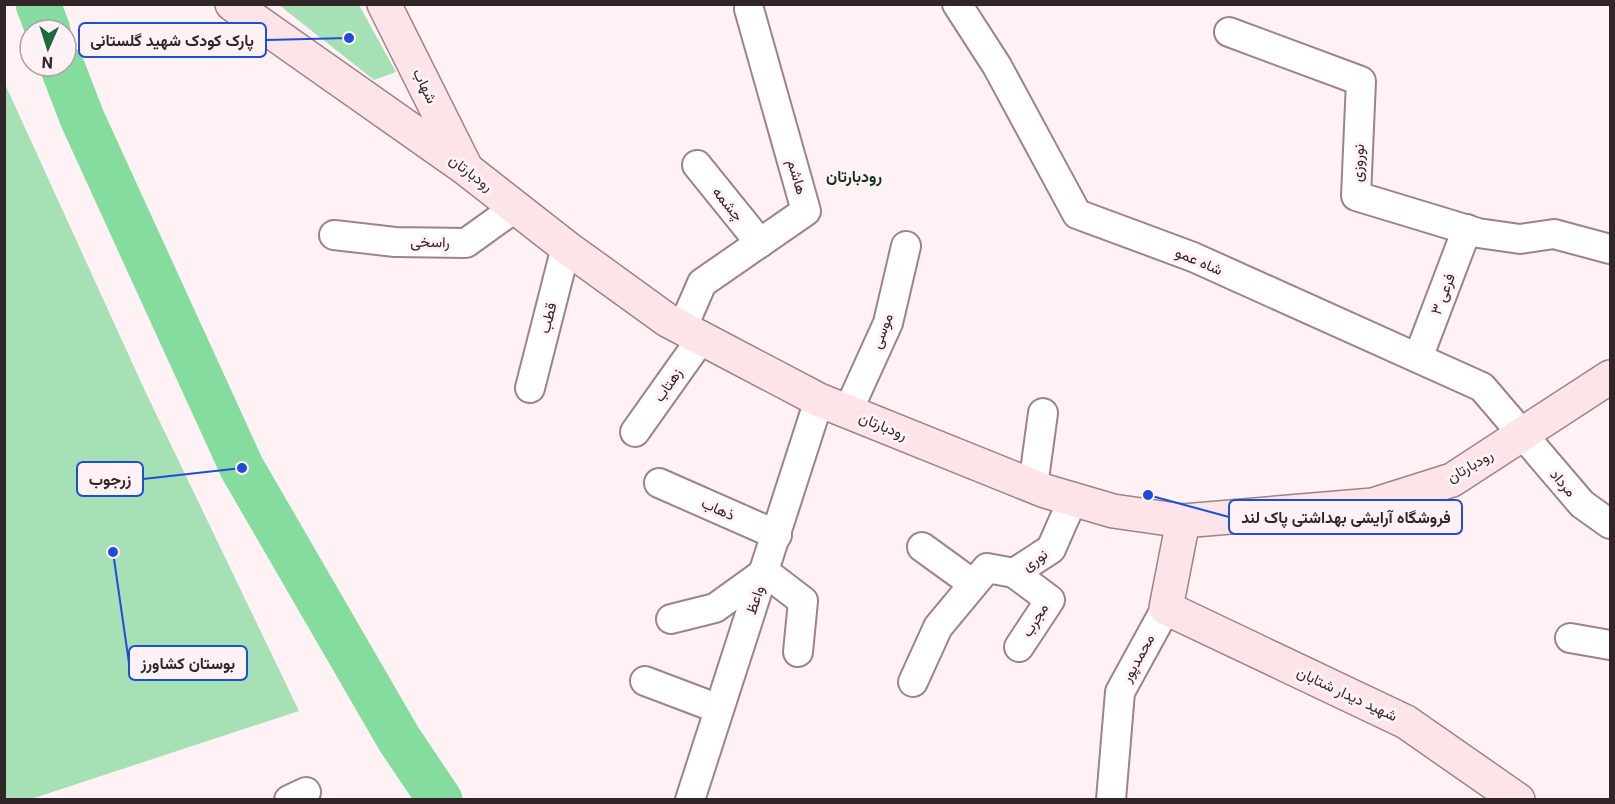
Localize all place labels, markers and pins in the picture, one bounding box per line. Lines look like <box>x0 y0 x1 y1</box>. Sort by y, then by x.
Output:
callout: پارک کودک شهید گلستانی <box>79 23 266 57</box>
callout: زرجوب <box>77 462 143 496</box>
callout: فروشگاه آرایشی بهداشتی پاک لند <box>1229 500 1462 534</box>
callout: بوستان کشاورز <box>129 646 247 680</box>

